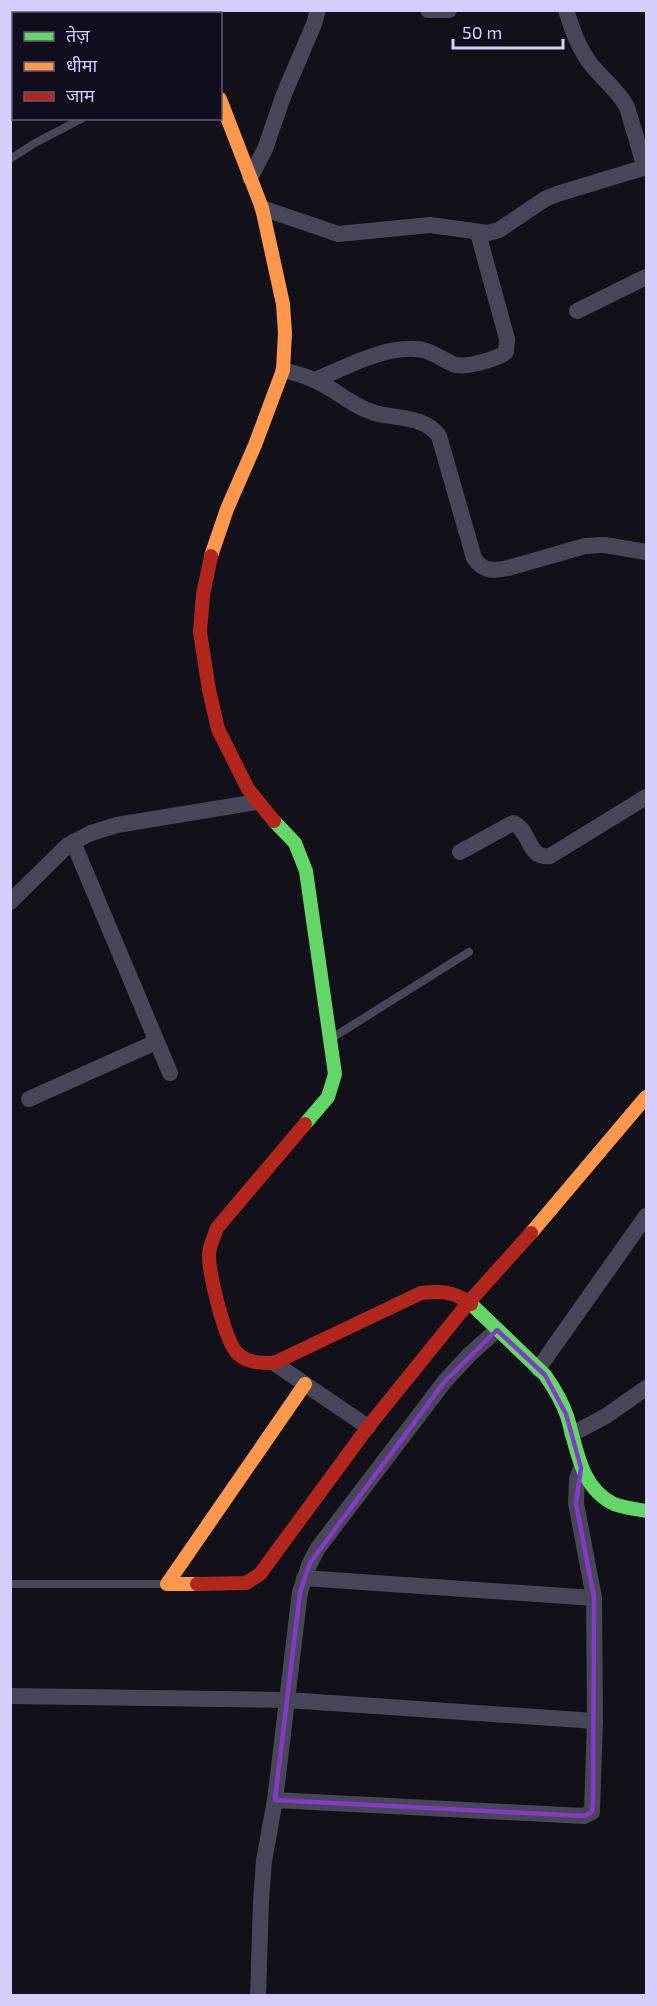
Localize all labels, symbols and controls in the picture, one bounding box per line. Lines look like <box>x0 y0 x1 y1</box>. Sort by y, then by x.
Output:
legend <box>12 12 222 120</box>
scale bar <box>453 12 562 50</box>
text: 50 m <box>462 21 502 43</box>
text: तेज़ <box>66 24 90 46</box>
text: धीमा <box>66 54 97 76</box>
text: जाम <box>66 84 96 106</box>

